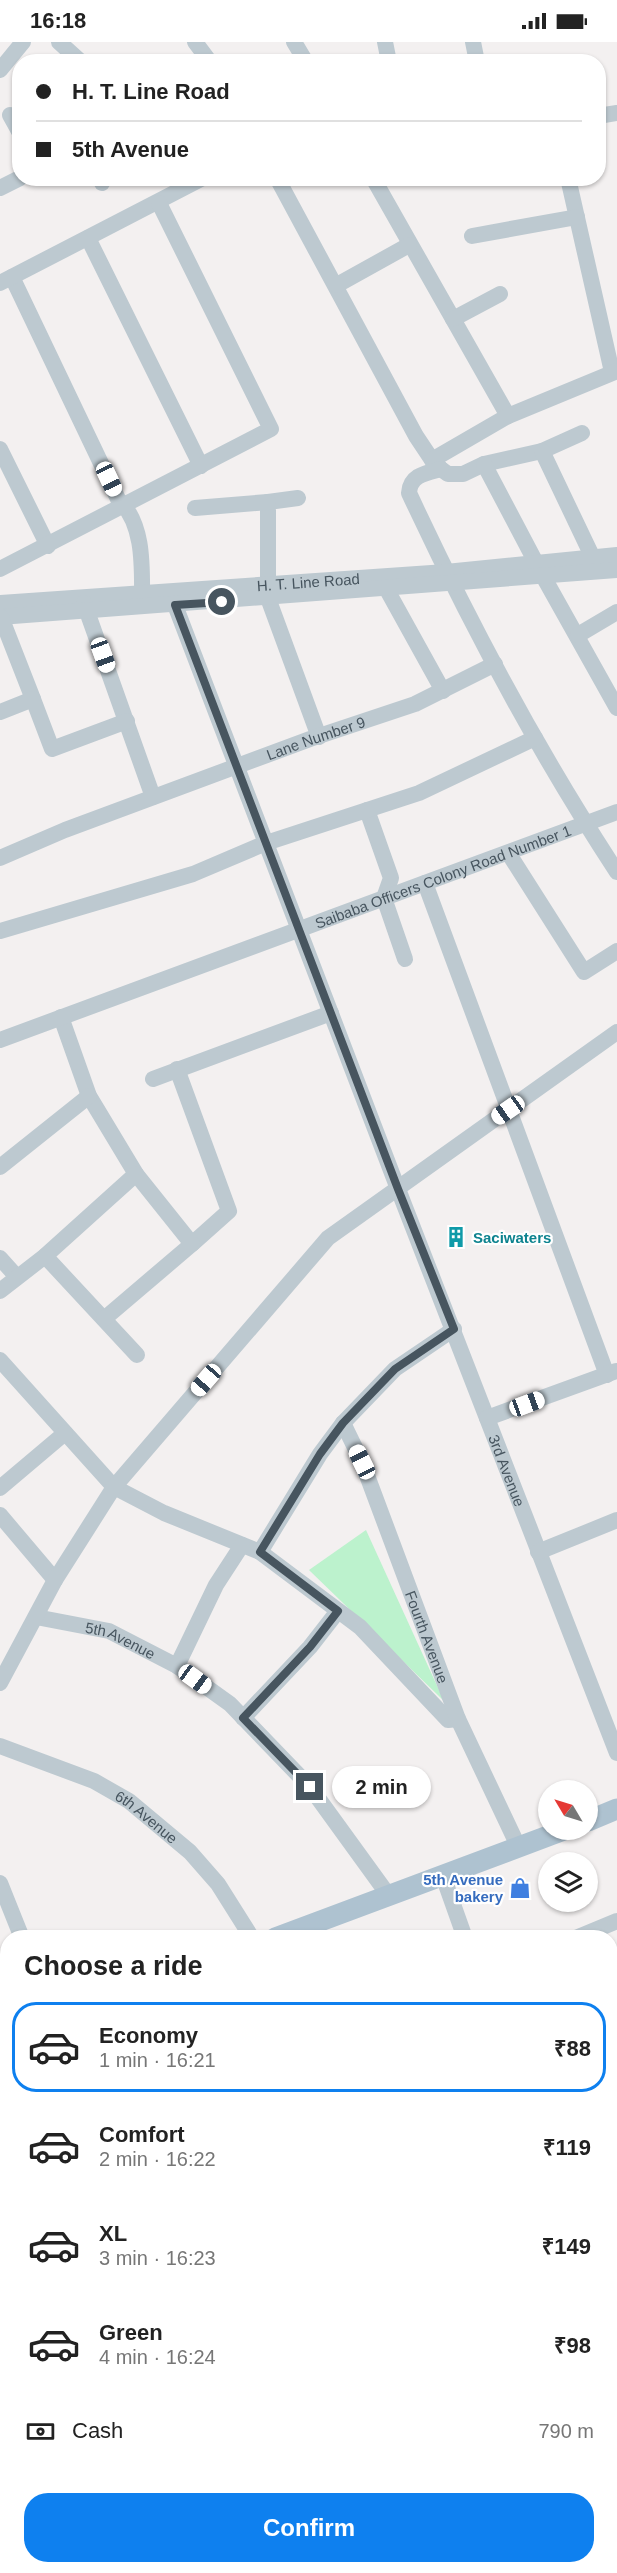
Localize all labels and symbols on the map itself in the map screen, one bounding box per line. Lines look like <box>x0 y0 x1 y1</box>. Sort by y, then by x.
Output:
car <box>93 459 125 499</box>
street label: H. T. Line Road <box>256 570 360 594</box>
route start <box>208 588 235 615</box>
car <box>88 635 118 675</box>
street label: Lane Number 9 <box>264 713 367 763</box>
street label: Saibaba Officers Colony Road Number 1 <box>312 821 573 931</box>
car <box>488 1092 528 1128</box>
building icon: Saciwaters <box>444 1225 468 1249</box>
place label: Saciwaters <box>473 1229 551 1246</box>
car <box>187 1361 225 1399</box>
car <box>507 1389 547 1419</box>
street label: 3rd Avenue <box>486 1432 529 1509</box>
car <box>346 1442 378 1482</box>
street label: Fourth Avenue <box>402 1588 452 1685</box>
street label: 5th Avenue <box>84 1618 158 1662</box>
car <box>175 1661 215 1697</box>
callout: 2 min <box>331 1766 430 1808</box>
route end <box>296 1773 323 1800</box>
north arrow <box>538 1780 598 1840</box>
street label: 6th Avenue <box>113 1787 181 1847</box>
place label: 5th Avenue bakery <box>423 1871 504 1905</box>
shop icon: 5th Avenue bakery <box>508 1876 532 1900</box>

